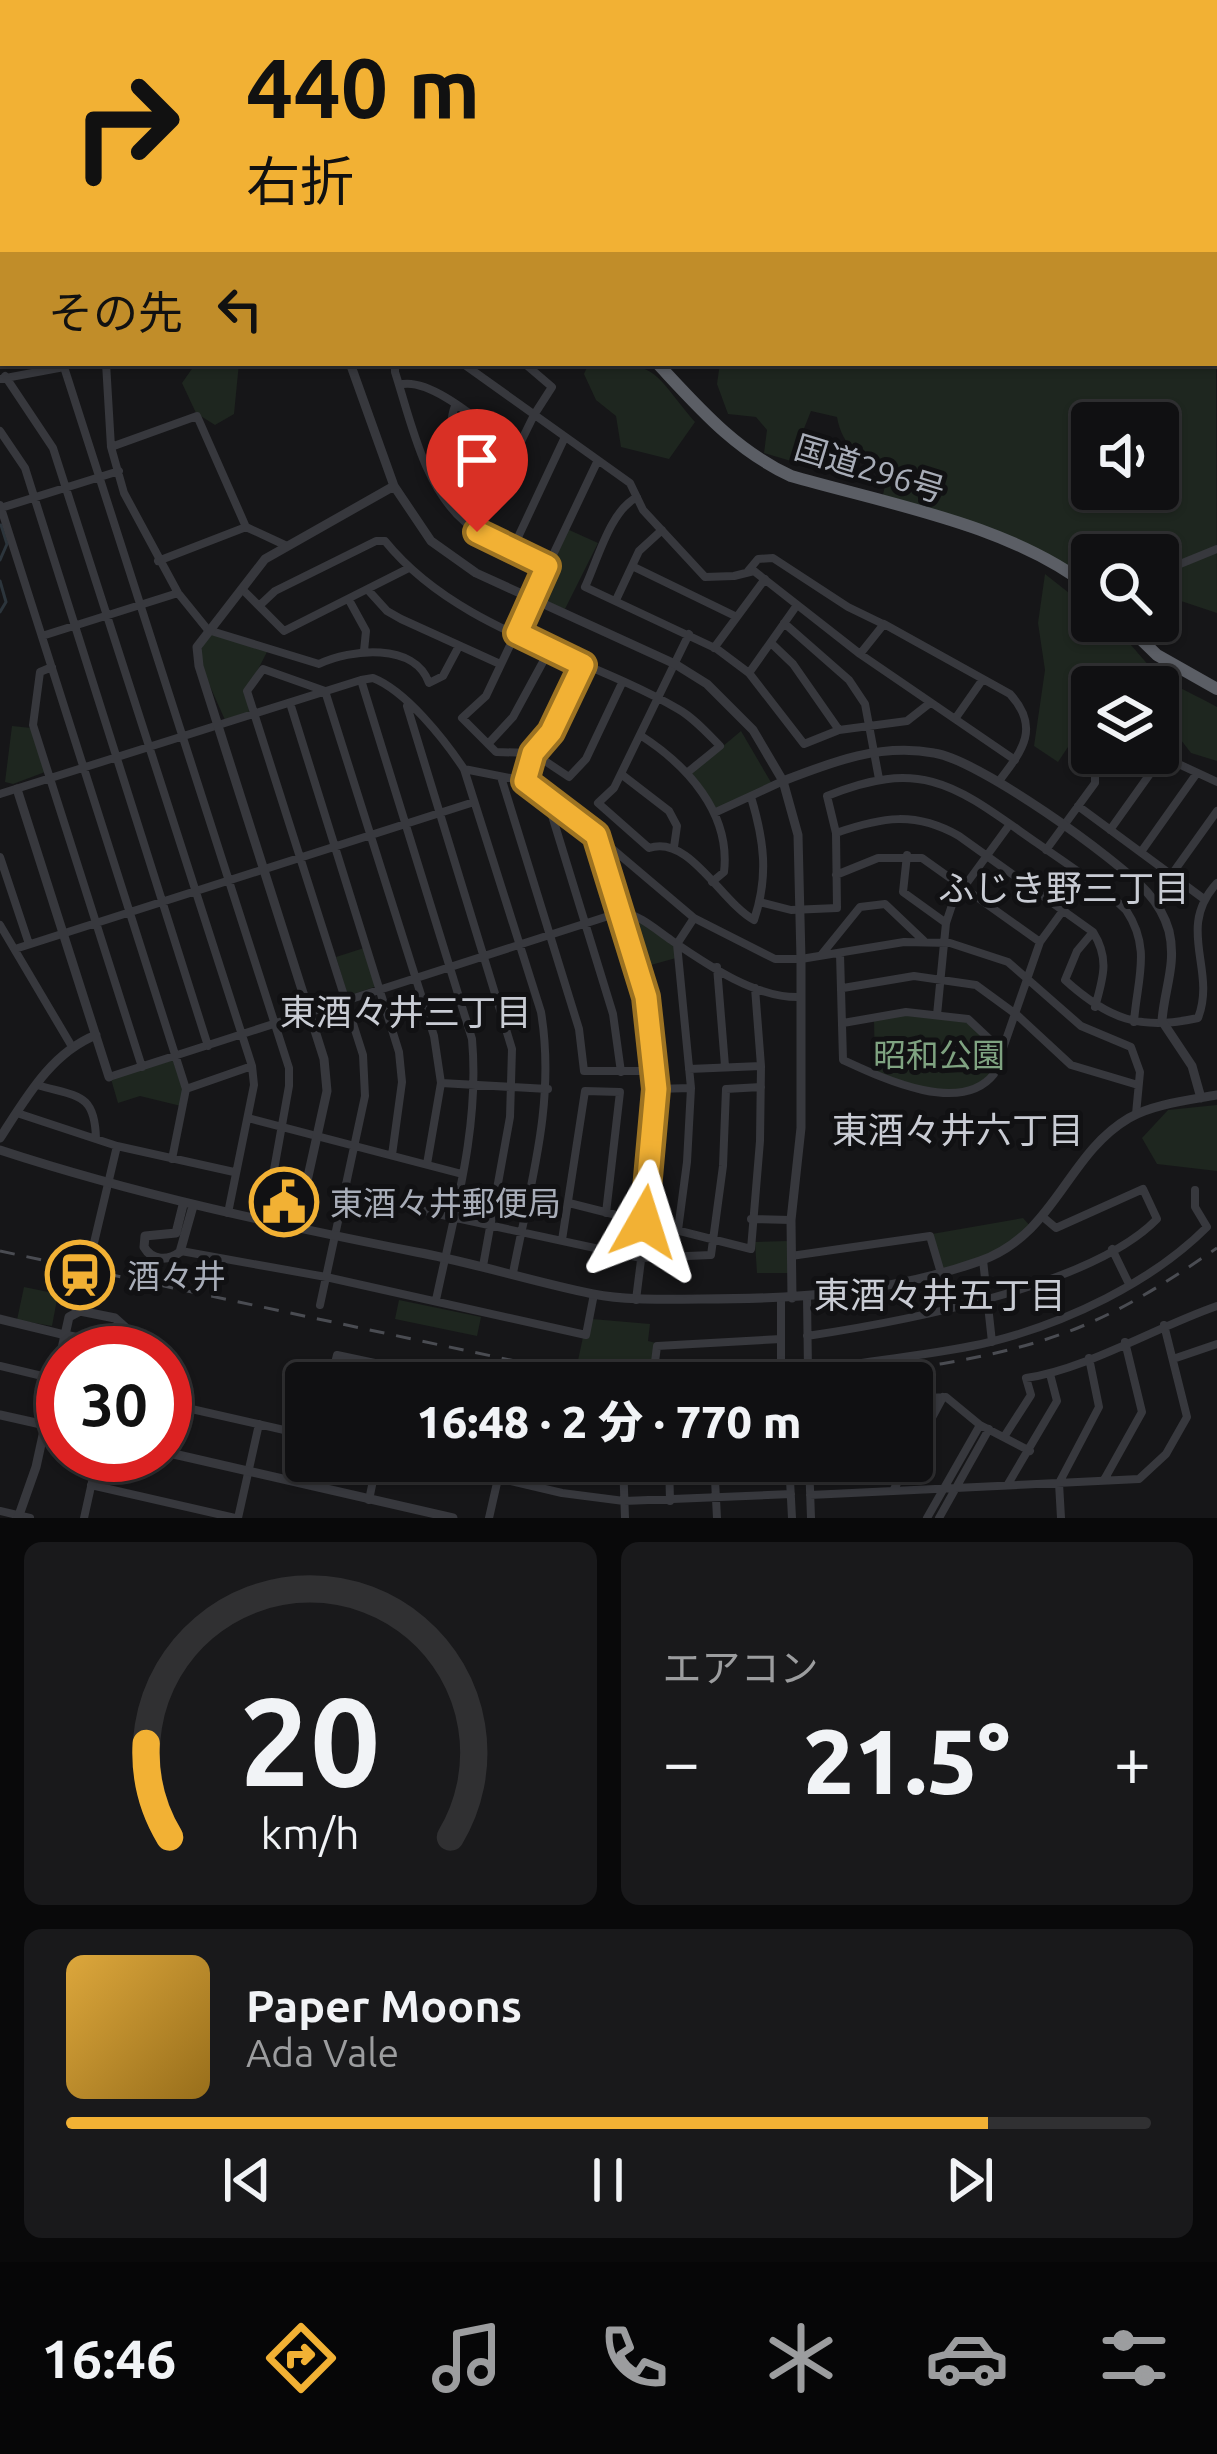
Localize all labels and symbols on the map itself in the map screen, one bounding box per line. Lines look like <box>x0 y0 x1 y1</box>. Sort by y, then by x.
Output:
pin <box>426 409 528 532</box>
street label: 国道296号 <box>791 428 949 508</box>
district label: ふじき野三丁目 <box>938 867 1190 908</box>
district label: 東酒々井三丁目 <box>280 991 532 1032</box>
park label: 昭和公園 <box>873 1036 1005 1073</box>
district label: 東酒々井六丁目 <box>832 1109 1084 1150</box>
position arrow <box>581 1159 707 1285</box>
public building icon: 東酒々井郵便局 <box>249 1167 319 1237</box>
place label: 東酒々井郵便局 <box>330 1184 561 1221</box>
station icon: 酒々井 <box>45 1240 115 1310</box>
place label: 酒々井 <box>127 1257 226 1294</box>
district label: 東酒々井五丁目 <box>814 1274 1066 1315</box>
speed limit sign: 30 <box>36 1326 192 1482</box>

